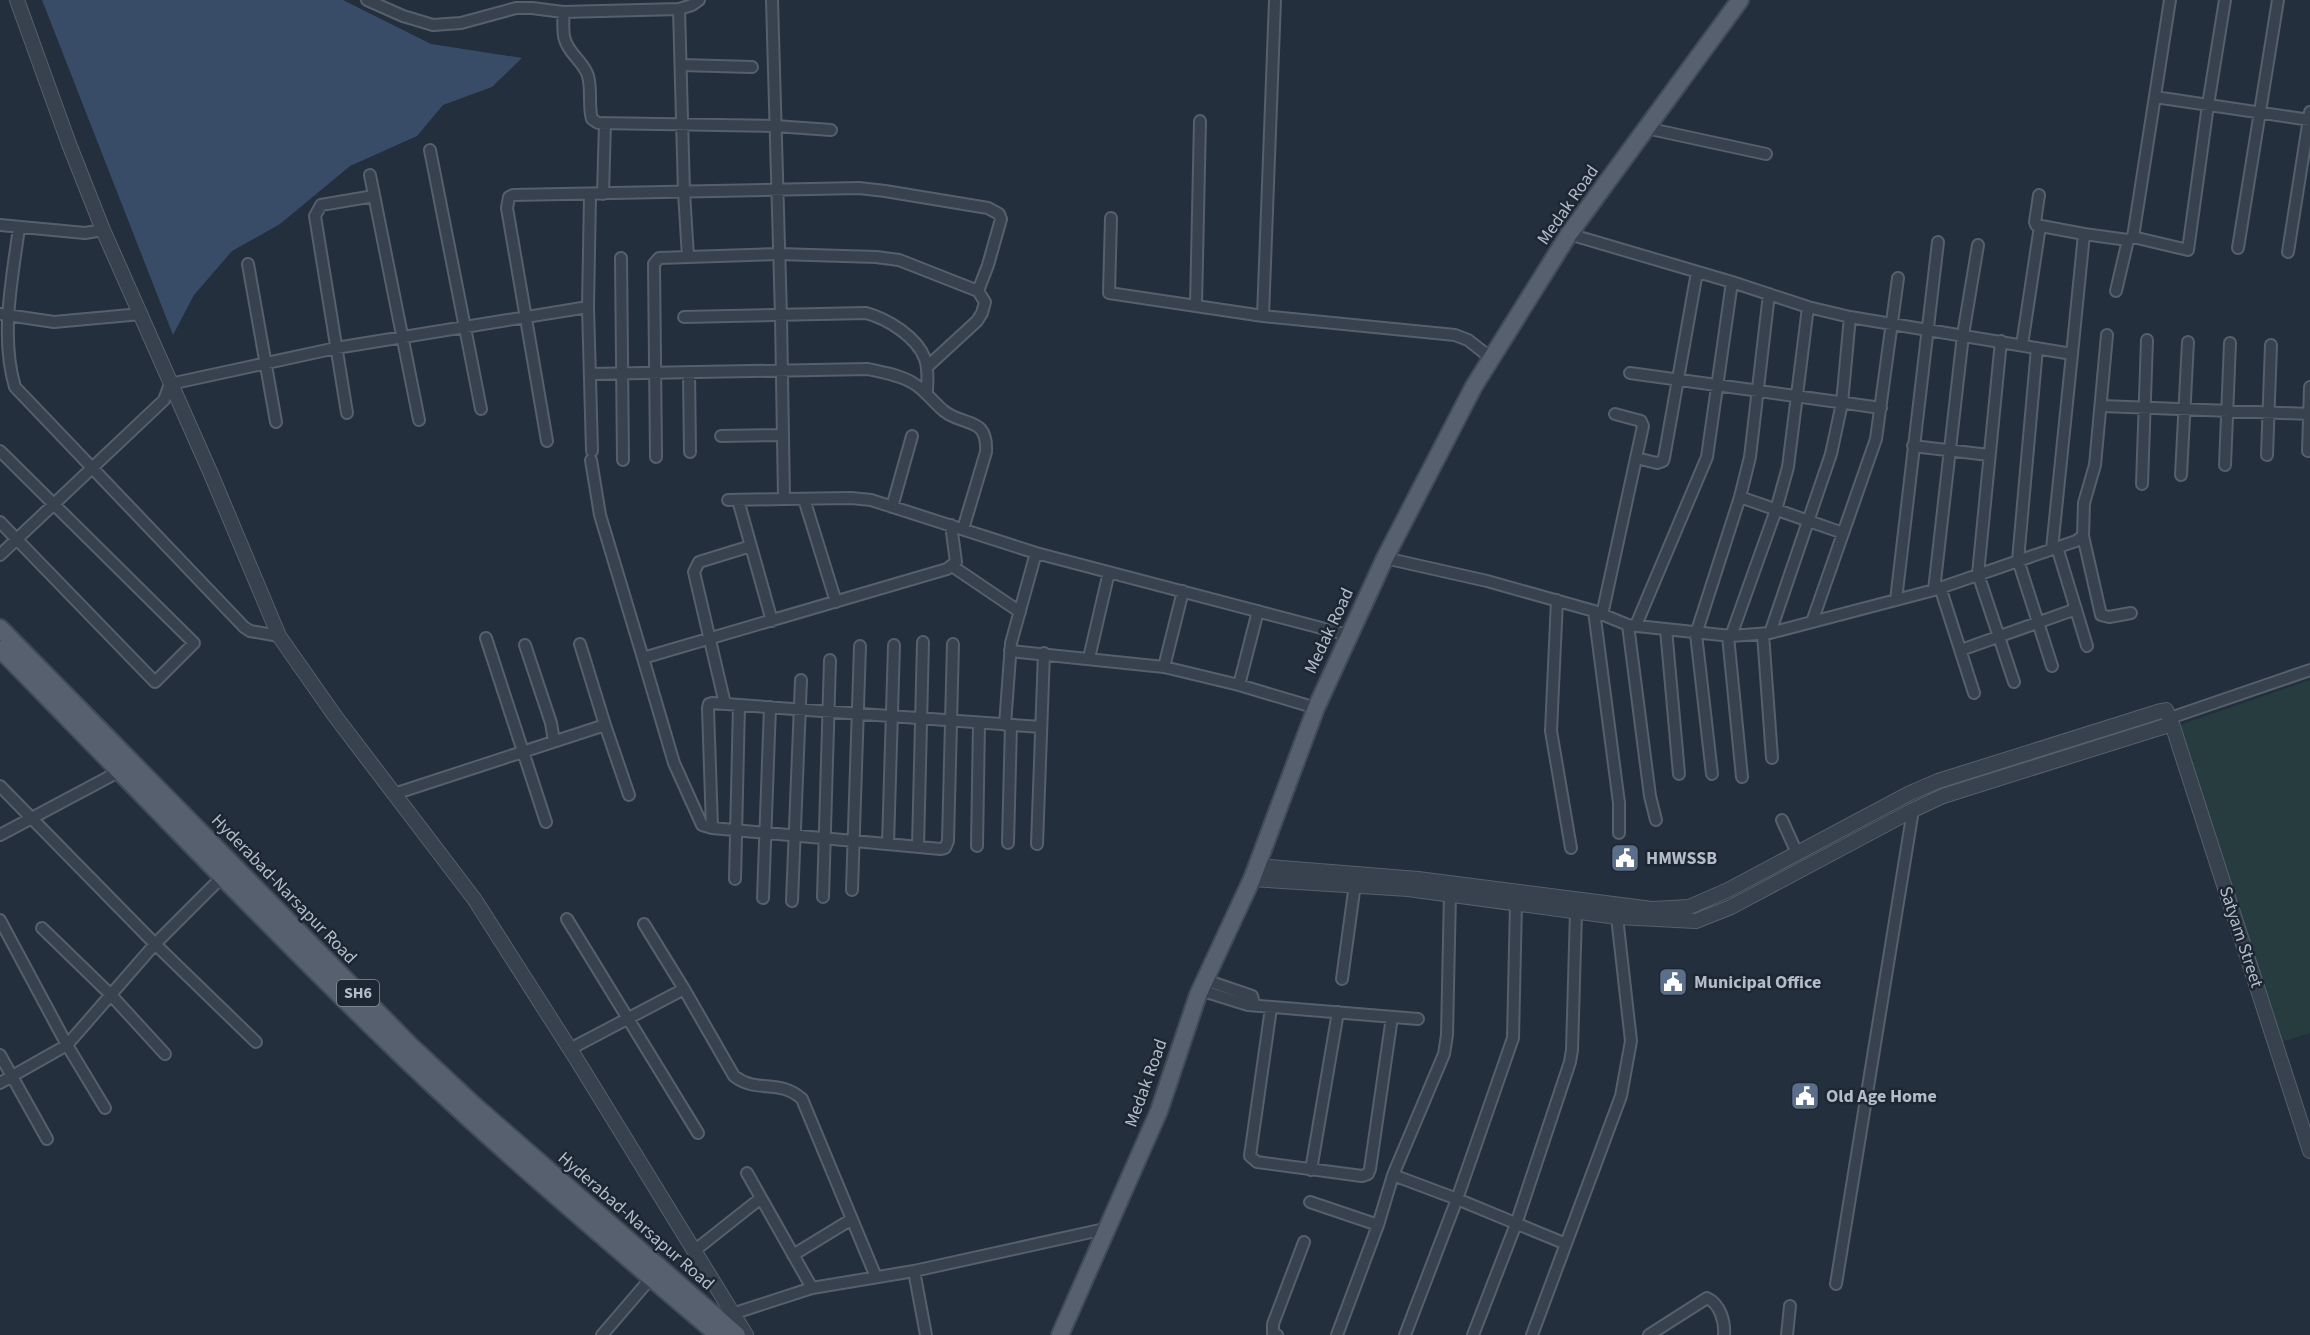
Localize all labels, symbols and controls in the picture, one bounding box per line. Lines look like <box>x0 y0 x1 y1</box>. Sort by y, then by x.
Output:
street label: Medak Road <box>1531 160 1605 250</box>
street label: Medak Road <box>1298 584 1360 678</box>
street label: Hyderabad-Narsapur Road <box>206 808 362 970</box>
public building icon: HMWSSB <box>1609 842 1641 874</box>
place label: HMWSSB <box>1646 846 1717 871</box>
street label: Satyam Street <box>2213 883 2269 991</box>
public building icon: Municipal Office <box>1657 966 1689 998</box>
place label: Municipal Office <box>1694 970 1821 995</box>
road number: SH6 <box>337 980 379 1006</box>
street label: Medak Road <box>1118 1035 1174 1131</box>
public building icon: Old Age Home <box>1789 1080 1821 1112</box>
place label: Old Age Home <box>1826 1084 1937 1109</box>
street label: Hyderabad-Narsapur Road <box>552 1146 720 1296</box>

